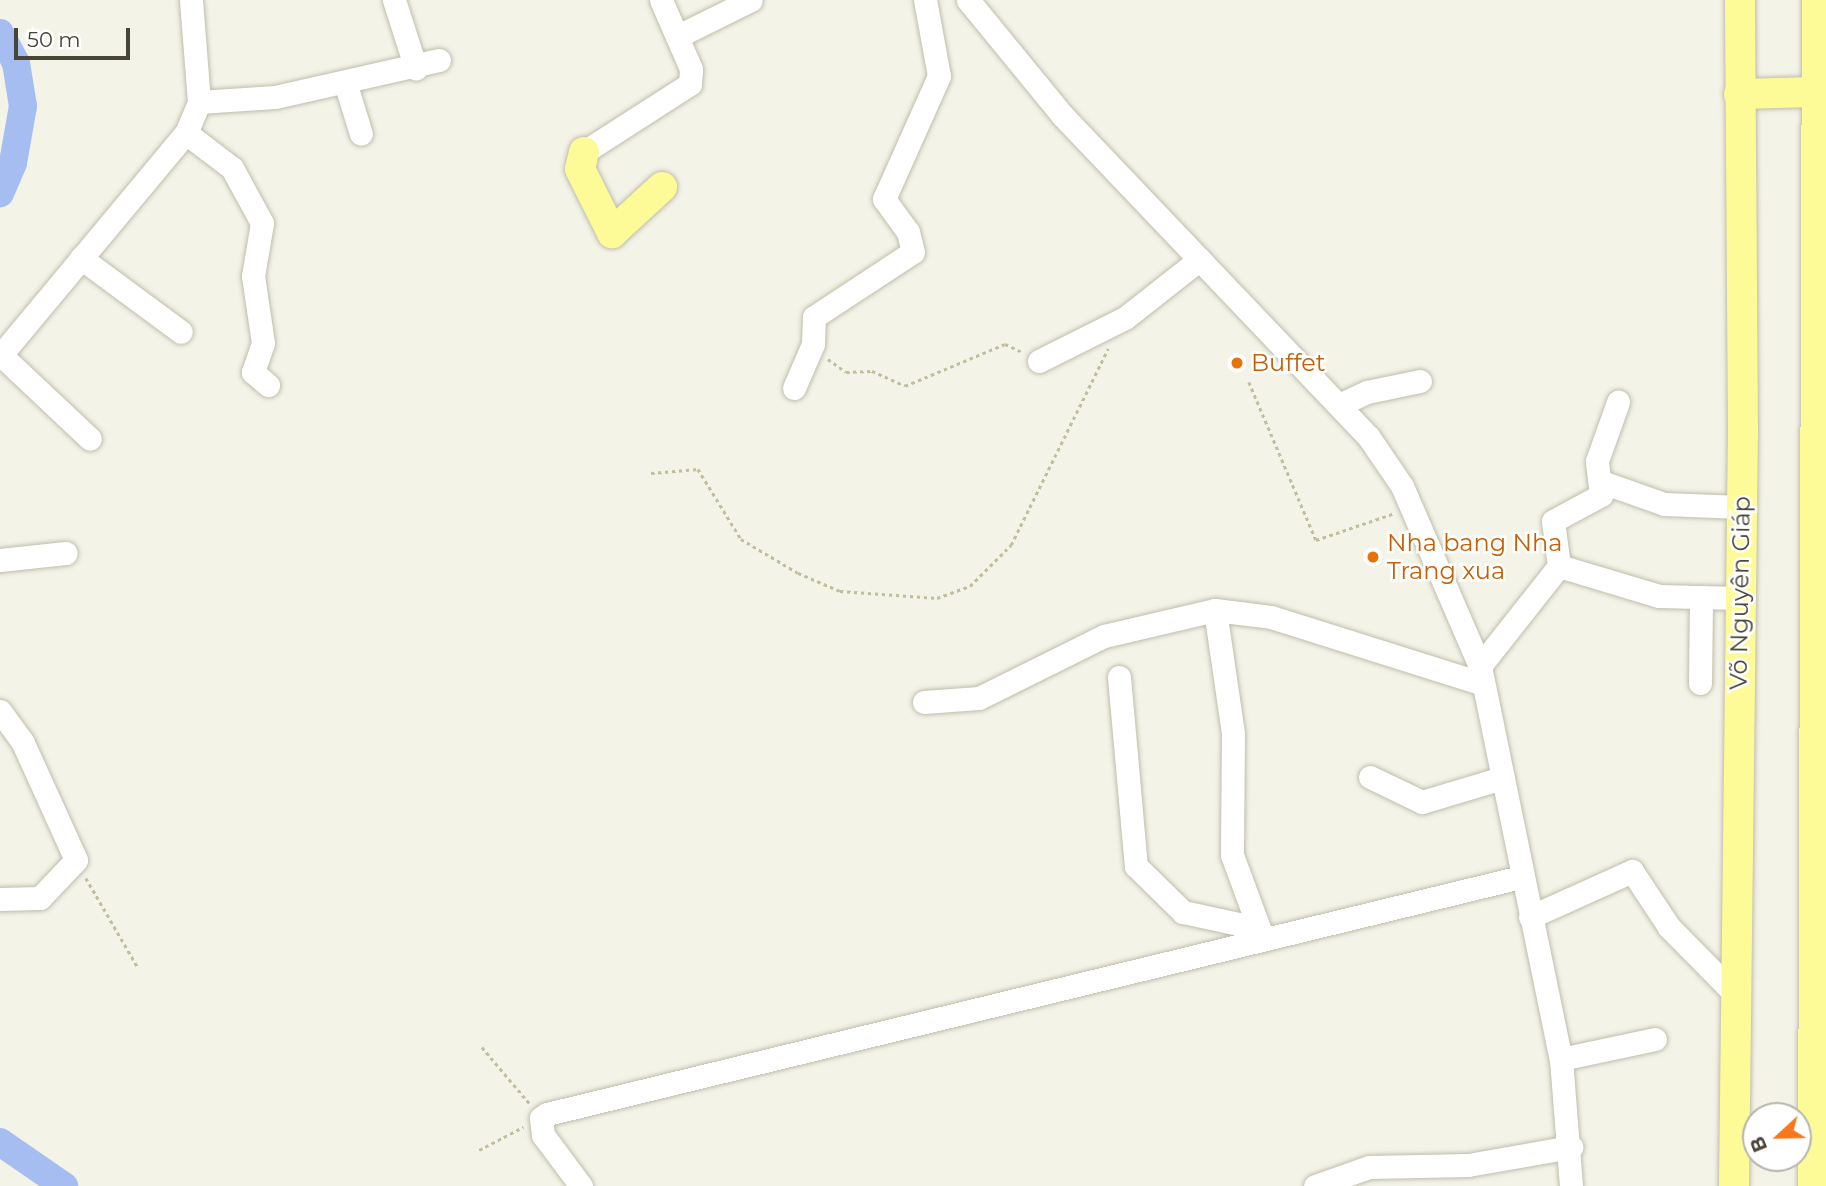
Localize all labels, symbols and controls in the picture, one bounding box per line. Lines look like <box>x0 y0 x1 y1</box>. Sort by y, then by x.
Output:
scale bar <box>18 14 133 58</box>
text: 50 m <box>27 27 81 52</box>
place label: Buffet <box>1251 349 1326 377</box>
marker: Buffet <box>1229 355 1245 371</box>
street label: Võ Nguyên Giáp <box>1724 496 1756 690</box>
place label: Nha bang Nha Trang xua <box>1387 529 1562 585</box>
marker: Nha bang Nha Trang xua <box>1365 549 1381 565</box>
north arrow <box>1742 1102 1812 1172</box>
text: B <box>1746 1133 1772 1155</box>

